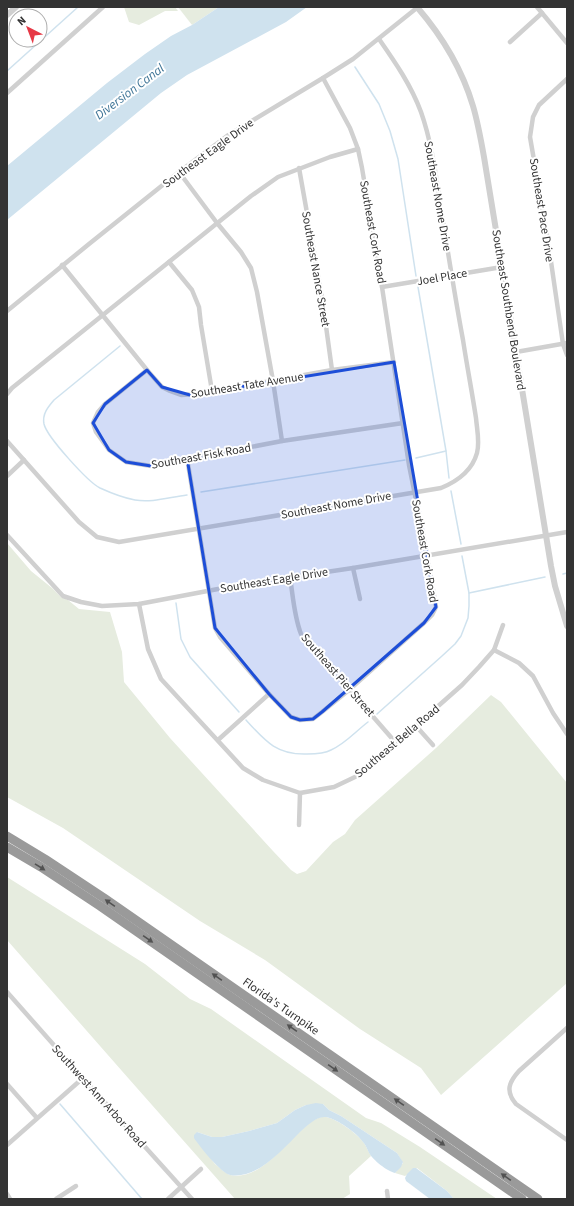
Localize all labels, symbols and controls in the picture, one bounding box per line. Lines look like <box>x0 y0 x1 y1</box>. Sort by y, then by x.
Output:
north arrow <box>8 8 48 48</box>
text: N <box>14 13 29 29</box>
water label: Diversion Canal <box>91 59 169 124</box>
street label: Southeast Eagle Drive <box>159 114 257 192</box>
street label: Southeast Nome Drive <box>419 140 456 253</box>
street label: Southeast Pace Drive <box>525 157 558 263</box>
street label: Southeast Cork Road <box>355 179 390 285</box>
street label: Southeast Nance Street <box>297 210 334 328</box>
street label: Southeast Southbend Boulevard <box>487 228 530 392</box>
street label: Joel Place <box>416 265 469 290</box>
street label: Southeast Tate Avenue <box>190 368 305 403</box>
street label: Southeast Fisk Road <box>150 439 252 474</box>
street label: Southeast Nome Drive <box>280 487 393 524</box>
street label: Southeast Cork Road <box>407 498 442 604</box>
street label: Southeast Eagle Drive <box>219 564 329 597</box>
street label: Southeast Pier Street <box>297 630 379 721</box>
street label: Southeast Bella Road <box>351 701 444 782</box>
one-way arrow <box>34 863 46 870</box>
one-way arrow <box>105 899 116 907</box>
one-way arrow <box>143 935 153 943</box>
one-way arrow <box>212 973 223 981</box>
street label: Florida's Turnpike <box>239 974 322 1039</box>
one-way arrow <box>287 1024 298 1032</box>
street label: Southwest Ann Arbor Road <box>47 1041 150 1152</box>
one-way arrow <box>328 1064 339 1072</box>
one-way arrow <box>394 1098 404 1106</box>
one-way arrow <box>435 1138 445 1146</box>
one-way arrow <box>501 1173 511 1181</box>

